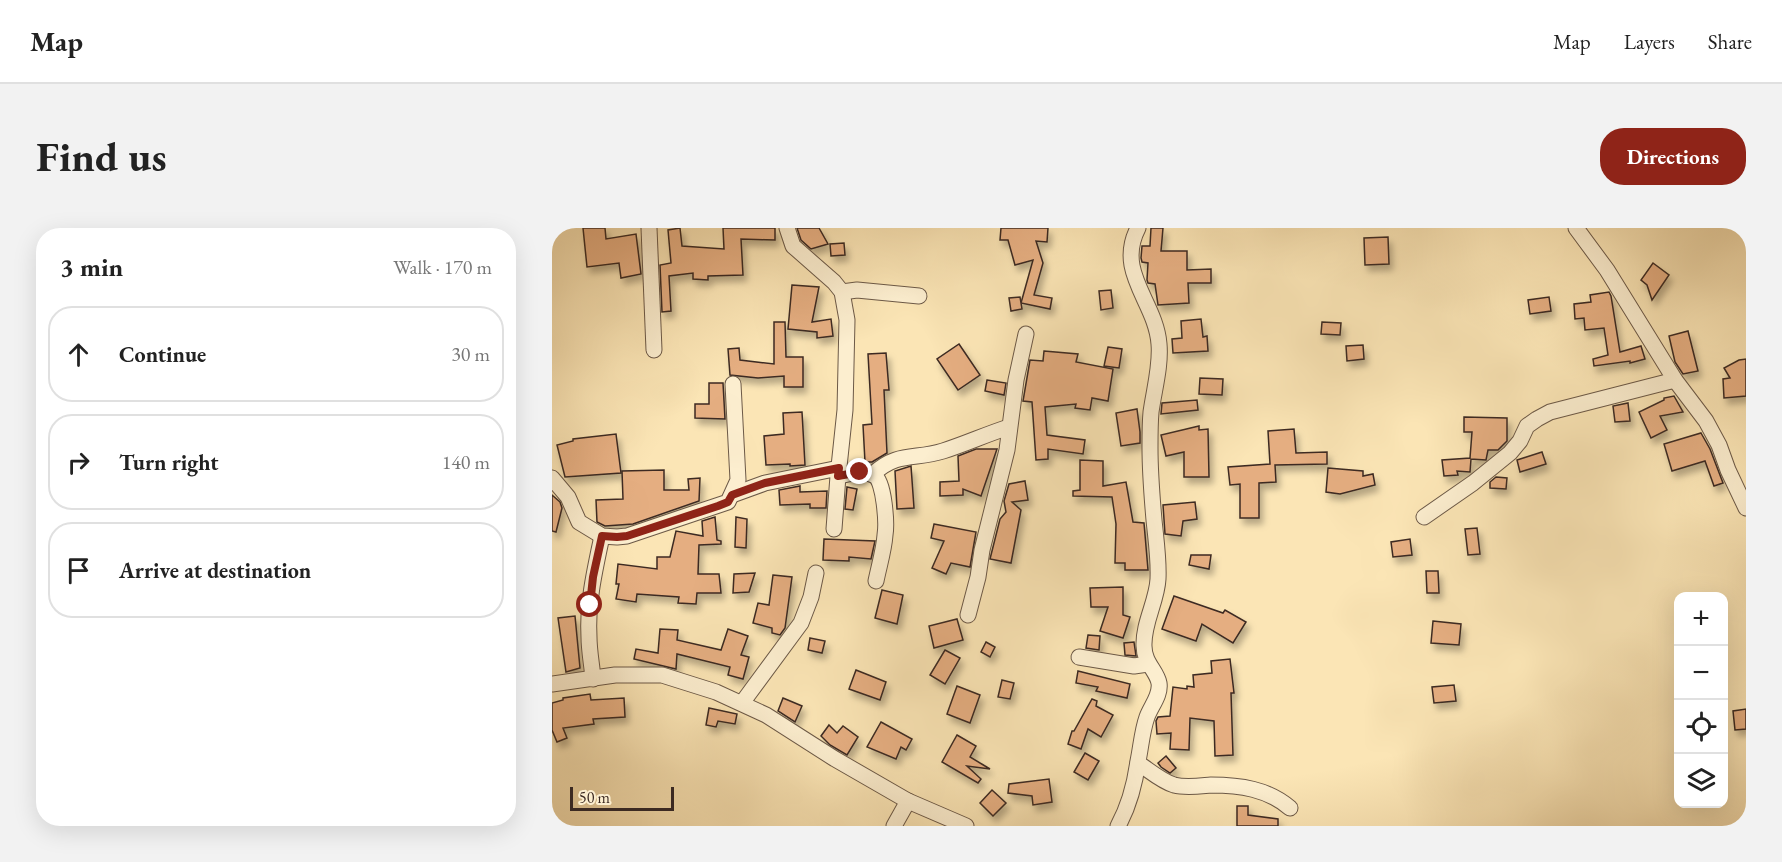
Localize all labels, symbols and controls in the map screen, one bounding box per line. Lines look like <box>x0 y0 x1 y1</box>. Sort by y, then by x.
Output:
text: Map <box>30 23 83 59</box>
text: Map <box>1553 28 1591 55</box>
text: Layers <box>1624 28 1675 55</box>
text: Share <box>1708 28 1752 55</box>
button: Directions <box>1600 128 1746 185</box>
text: Find us <box>36 129 167 184</box>
text: 3 min <box>60 250 123 284</box>
text: Walk · 170 m <box>393 254 492 280</box>
icon: ahead <box>62 338 95 371</box>
text: Continue <box>119 340 206 369</box>
text: 30 m <box>451 341 490 367</box>
icon: right <box>62 446 95 479</box>
text: Turn right <box>119 448 218 477</box>
text: 140 m <box>442 449 490 475</box>
route end <box>846 458 872 484</box>
icon: arrive <box>62 554 95 587</box>
text: Arrive at destination <box>119 556 311 585</box>
route start <box>576 591 602 617</box>
map controls <box>1674 592 1728 808</box>
button: + <box>1674 592 1728 646</box>
button: − <box>1674 646 1728 700</box>
button: locate <box>1674 700 1728 754</box>
button: layers <box>1674 754 1728 808</box>
scale bar <box>570 784 674 812</box>
text: 50 m <box>579 787 610 808</box>

